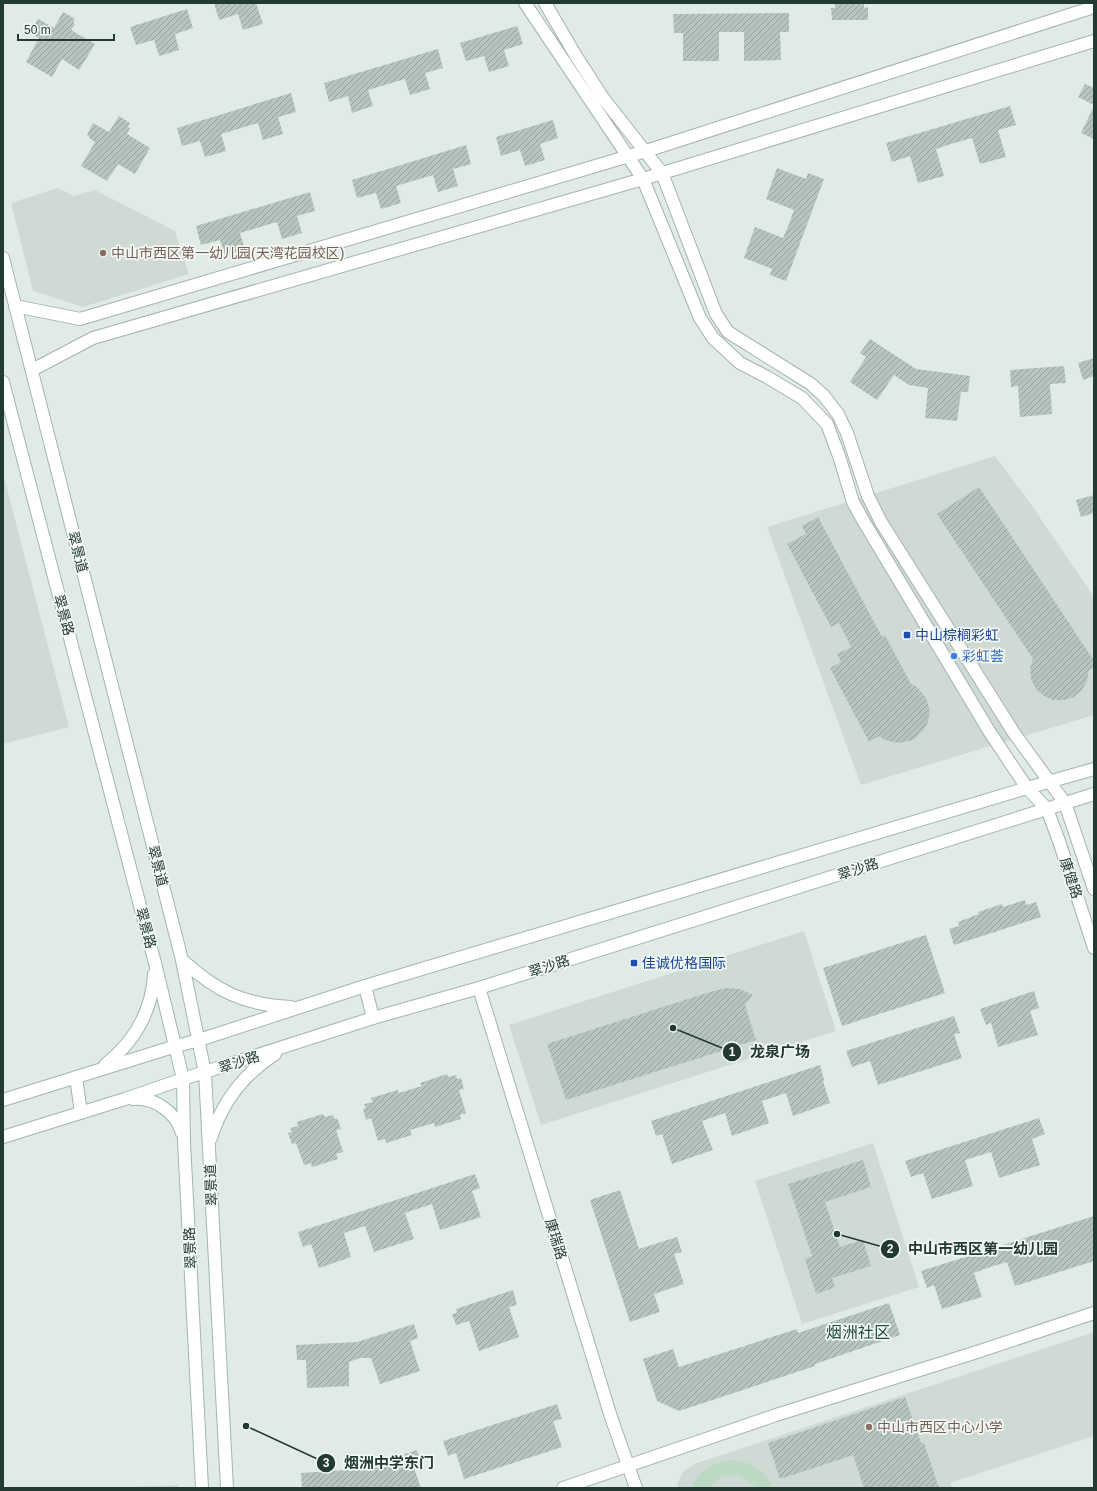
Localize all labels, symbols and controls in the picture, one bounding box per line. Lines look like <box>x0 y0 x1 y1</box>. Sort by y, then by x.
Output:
scale bar <box>18 16 114 42</box>
text: 50 m <box>24 23 51 37</box>
place label: 中山市西区第一幼儿园(天湾花园校区) <box>111 245 344 261</box>
marker: 中山市西区第一幼儿园(天湾花园校区) <box>98 248 108 258</box>
street label: 翠景道 <box>65 530 91 574</box>
street label: 翠景路 <box>51 593 77 637</box>
place label: 中山棕榈彩虹 <box>915 627 999 643</box>
marker: 中山棕榈彩虹 <box>902 630 912 640</box>
place label: 彩虹荟 <box>962 648 1004 664</box>
marker: 彩虹荟 <box>949 651 959 661</box>
street label: 翠景道 <box>145 844 171 888</box>
street label: 翠沙路 <box>836 855 880 883</box>
street label: 康健路 <box>1057 856 1085 900</box>
street label: 翠景路 <box>133 906 159 950</box>
street label: 翠沙路 <box>527 952 571 980</box>
place label: 佳诚优格国际 <box>642 955 726 971</box>
marker: 佳诚优格国际 <box>629 958 639 968</box>
callout: 龙泉广场 <box>722 1038 818 1065</box>
text: 龙泉广场 <box>750 1043 810 1060</box>
text: 1 <box>729 1045 736 1059</box>
street label: 翠沙路 <box>217 1048 261 1076</box>
street label: 翠景道 <box>202 1164 220 1206</box>
street label: 康瑞路 <box>542 1217 570 1261</box>
street label: 翠景路 <box>181 1227 199 1269</box>
callout: 中山市西区第一幼儿园 <box>880 1236 1066 1263</box>
text: 中山市西区第一幼儿园 <box>908 1240 1058 1257</box>
text: 2 <box>887 1242 894 1256</box>
district label: 烟洲社区 <box>826 1324 890 1341</box>
place label: 中山市西区中心小学 <box>877 1419 1003 1435</box>
marker: 中山市西区中心小学 <box>864 1422 874 1432</box>
callout: 烟洲中学东门 <box>316 1450 442 1477</box>
text: 烟洲中学东门 <box>344 1454 434 1471</box>
text: 3 <box>323 1456 330 1470</box>

